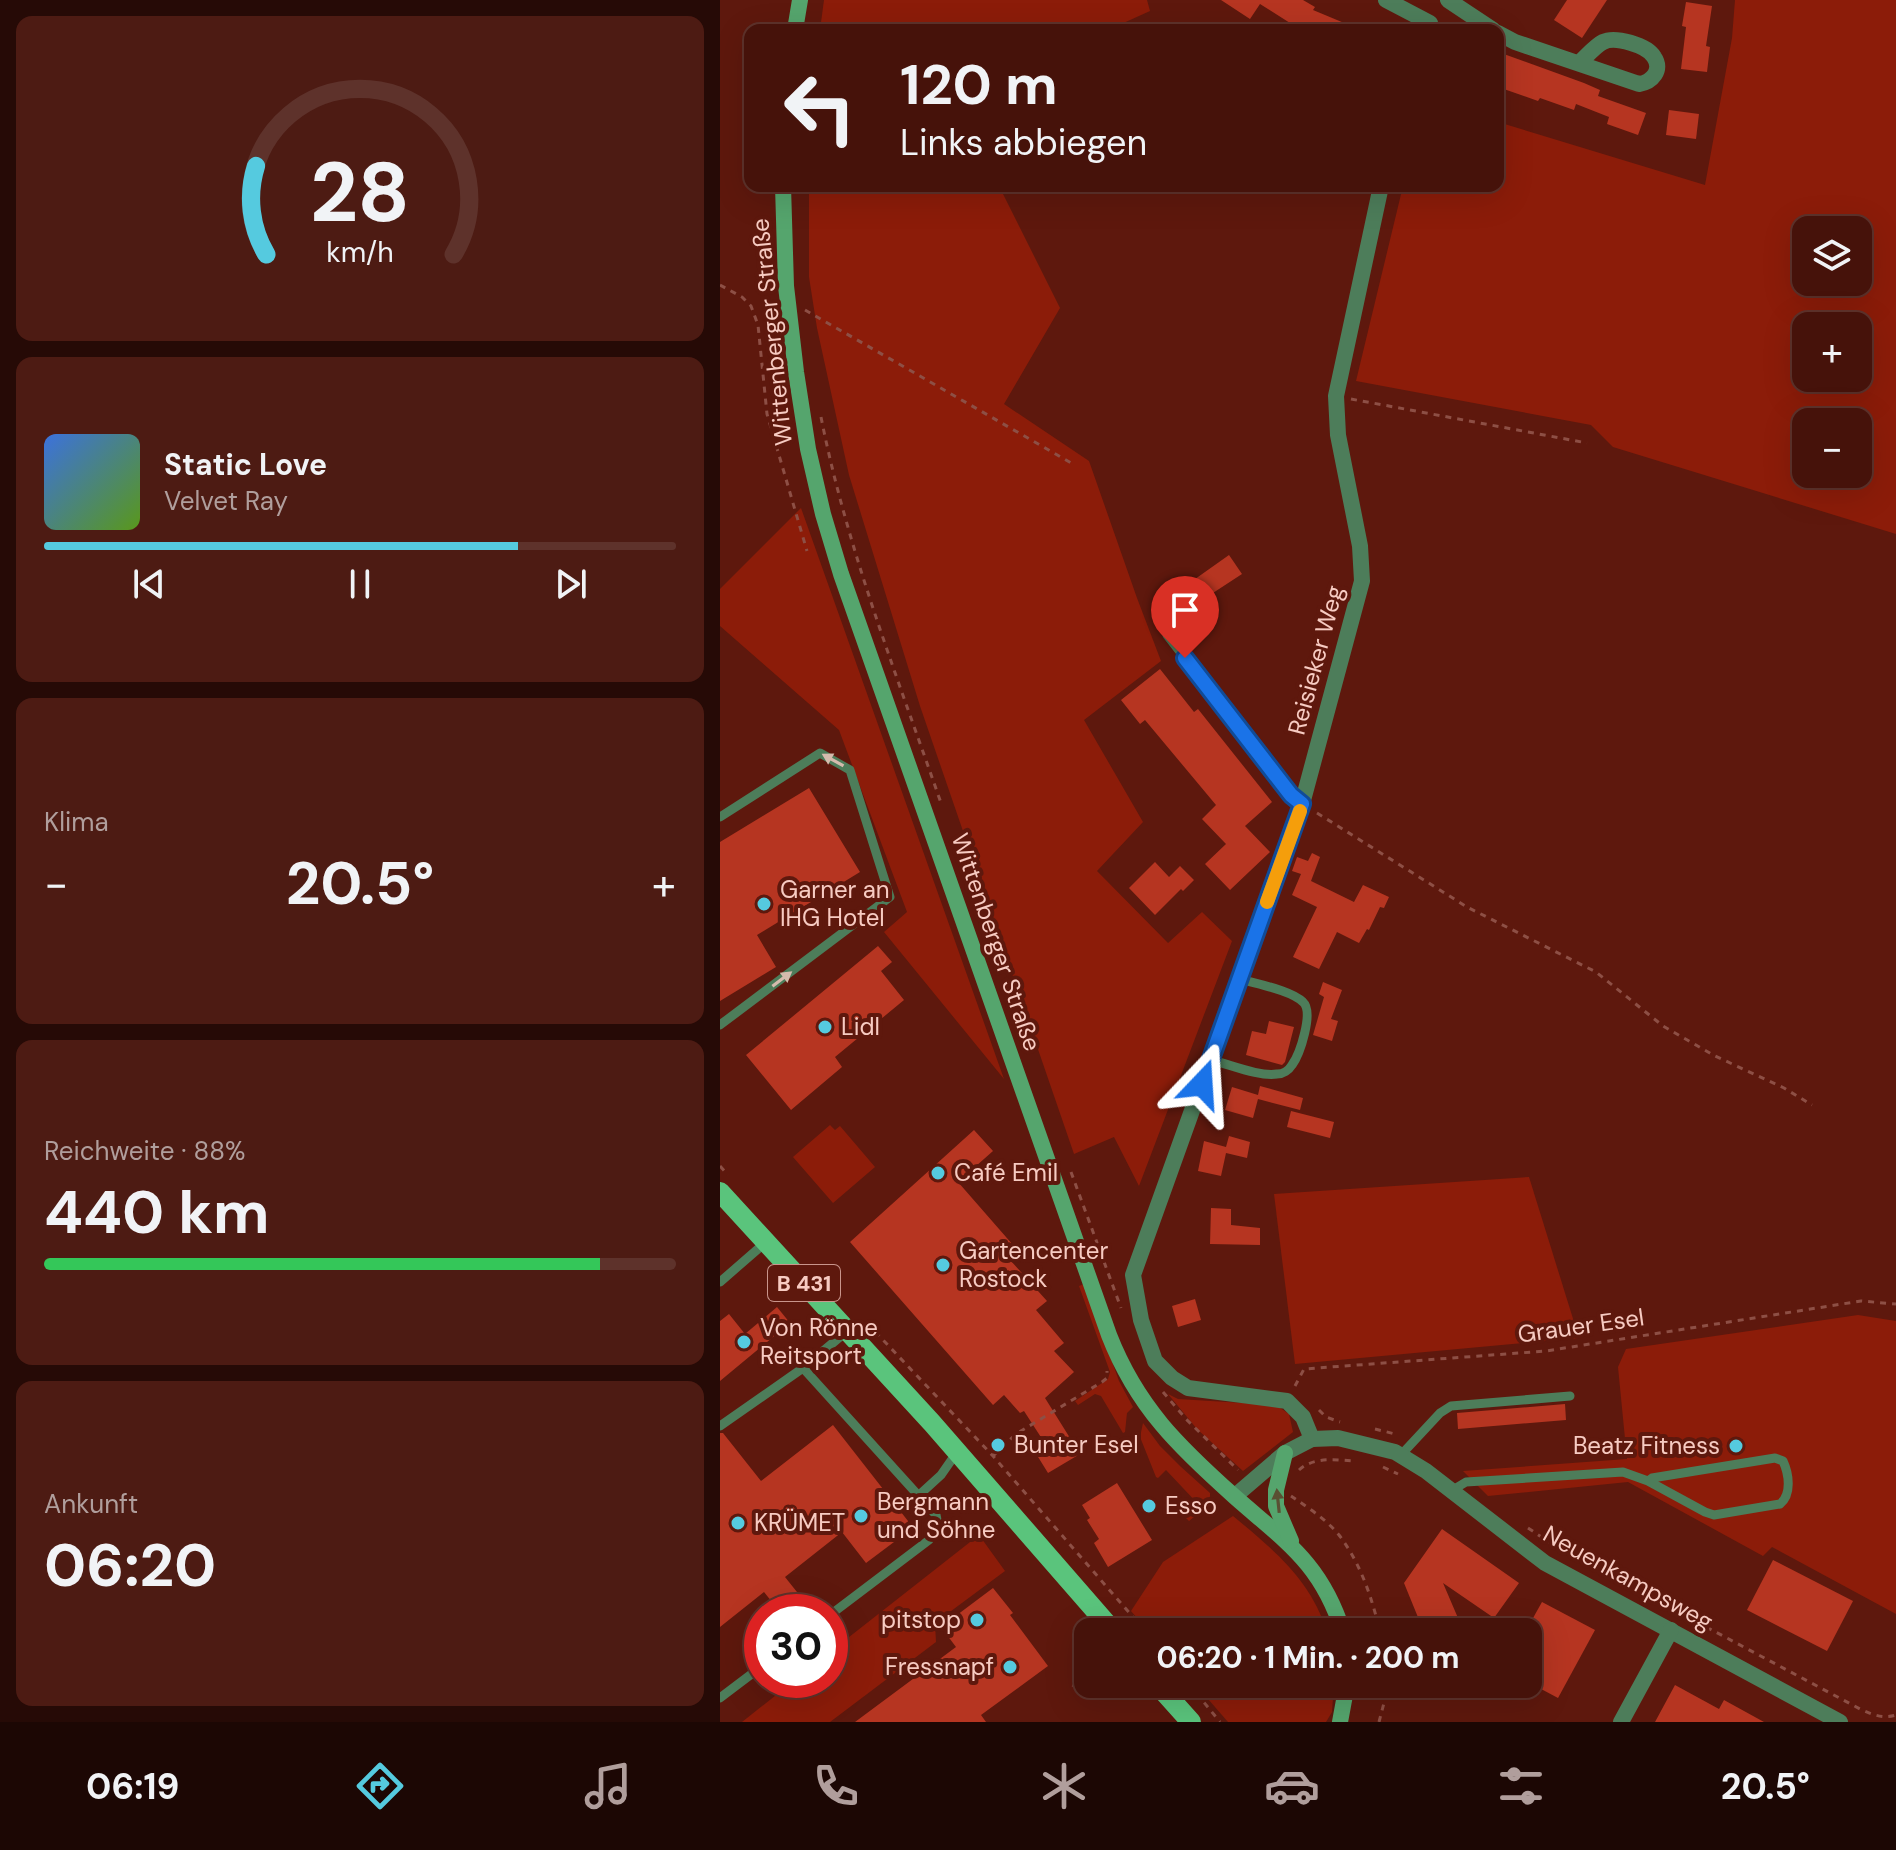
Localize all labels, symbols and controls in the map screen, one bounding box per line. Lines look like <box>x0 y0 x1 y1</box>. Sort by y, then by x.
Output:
text: 120 m <box>900 48 1058 121</box>
icon: left <box>768 56 872 160</box>
text: Links abbiegen <box>900 119 1147 166</box>
text: 28 <box>310 137 410 246</box>
map controls <box>1792 216 1872 488</box>
button: layers <box>1792 216 1872 296</box>
street label: Wittenberger Straße <box>744 217 799 447</box>
text: km/h <box>326 234 394 271</box>
button: + <box>1792 312 1872 392</box>
button: − <box>1792 408 1872 488</box>
text: Static Love <box>164 445 327 484</box>
text: Velvet Ray <box>164 484 288 518</box>
icon: previous <box>127 562 171 606</box>
icon: pause <box>338 562 382 606</box>
icon: next <box>549 562 593 606</box>
pin <box>1151 576 1219 658</box>
street label: Reisieker Weg <box>1281 582 1350 738</box>
icon: arrive <box>1163 588 1207 632</box>
one-way arrow <box>821 753 844 767</box>
text: Klima <box>44 805 109 839</box>
street label: Wittenberger Straße <box>945 829 1048 1055</box>
text: 20.5° <box>286 844 434 923</box>
text: − <box>44 855 68 913</box>
text: + <box>652 855 676 913</box>
place label: Garner an IHG Hotel <box>780 874 890 933</box>
marker: Garner an IHG Hotel <box>755 895 773 913</box>
one-way arrow <box>772 971 793 987</box>
place label: Lidl <box>841 1011 880 1042</box>
marker: Lidl <box>816 1018 834 1036</box>
position arrow <box>1160 1042 1244 1126</box>
text: Reichweite · 88% <box>44 1134 245 1168</box>
place label: Café Emil <box>954 1157 1058 1188</box>
marker: Café Emil <box>929 1164 947 1182</box>
text: 440 km <box>44 1173 269 1252</box>
place label: Gartencenter Rostock <box>959 1235 1108 1294</box>
marker: Gartencenter Rostock <box>934 1256 952 1274</box>
road number: B 431 <box>768 1265 840 1301</box>
street label: Grauer Esel <box>1516 1301 1646 1350</box>
place label: Von Rönne Reitsport <box>760 1312 878 1371</box>
marker: Von Rönne Reitsport <box>735 1333 753 1351</box>
place label: Bunter Esel <box>1014 1429 1139 1460</box>
place label: Beatz Fitness <box>1573 1430 1720 1461</box>
marker: Bunter Esel <box>989 1436 1007 1454</box>
marker: Beatz Fitness <box>1727 1437 1745 1455</box>
place label: Bergmann und Söhne <box>877 1486 995 1545</box>
text: Ankunft <box>44 1487 138 1521</box>
one-way arrow <box>1272 1488 1285 1513</box>
place label: Esso <box>1165 1490 1217 1521</box>
marker: Esso <box>1140 1497 1158 1515</box>
place label: KRÜMET <box>754 1507 845 1538</box>
marker: Bergmann und Söhne <box>852 1507 870 1525</box>
marker: KRÜMET <box>729 1514 747 1532</box>
street label: Neuenkampsweg <box>1538 1518 1719 1637</box>
text: 06:20 <box>44 1526 216 1605</box>
speed limit sign: 30 <box>744 1594 848 1698</box>
place label: pitstop <box>881 1604 961 1635</box>
marker: pitstop <box>968 1611 986 1629</box>
text: 06:20 · 1 Min. · 200 m <box>1157 1638 1459 1677</box>
place label: Fressnapf <box>885 1651 994 1682</box>
marker: Fressnapf <box>1001 1658 1019 1676</box>
icon: directions <box>352 1758 408 1814</box>
icon: music <box>580 1758 636 1814</box>
icon: phone <box>808 1758 864 1814</box>
icon: climate <box>1036 1758 1092 1814</box>
icon: car <box>1264 1758 1320 1814</box>
icon: filters <box>1493 1758 1549 1814</box>
text: 06:19 <box>86 1763 179 1810</box>
text: 20.5° <box>1721 1763 1810 1810</box>

